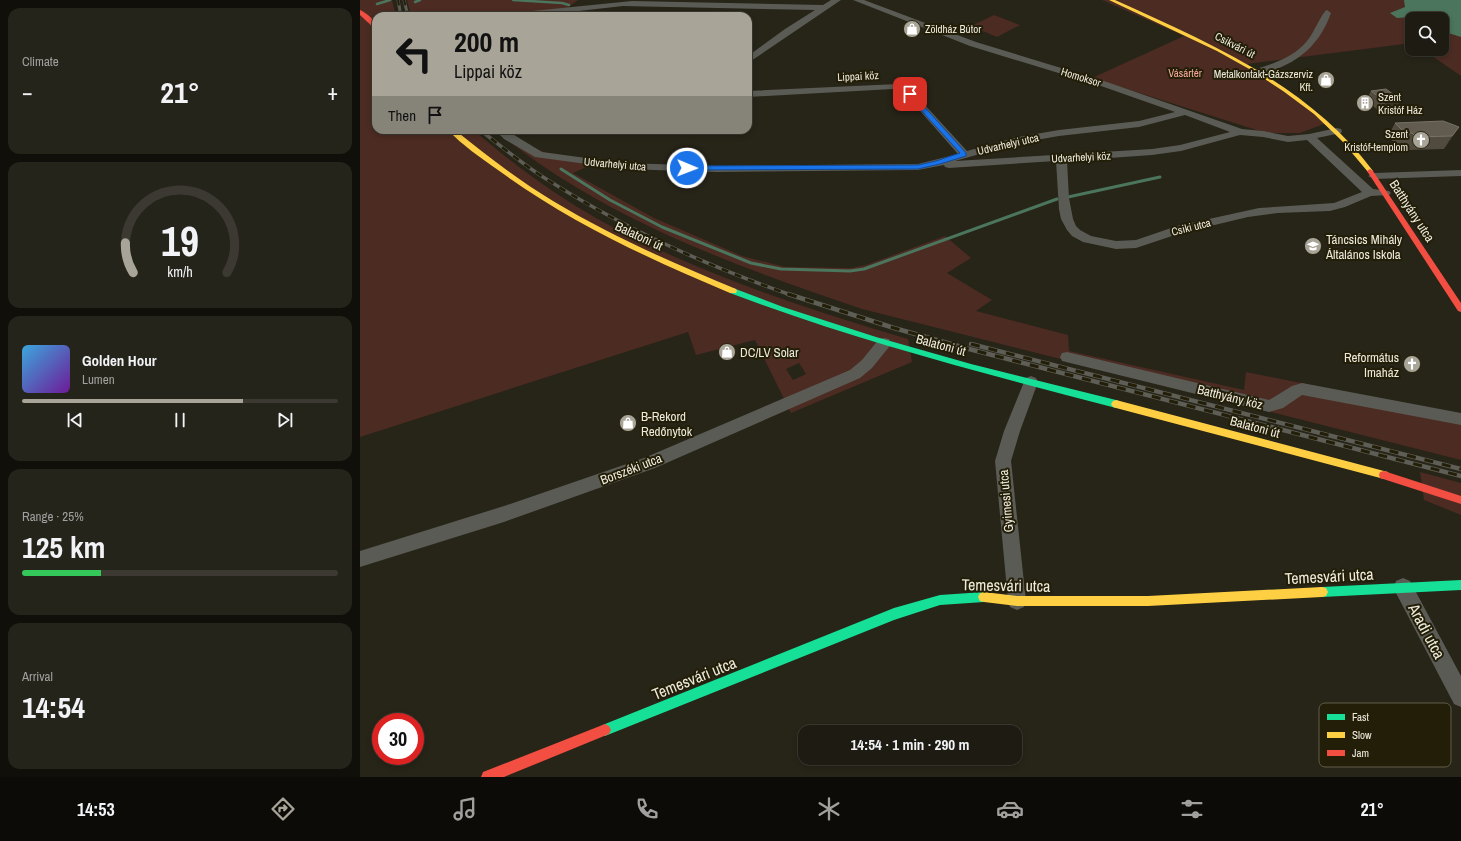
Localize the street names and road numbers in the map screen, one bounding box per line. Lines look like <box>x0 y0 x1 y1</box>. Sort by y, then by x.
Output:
street label: Csikvári út <box>1213 29 1258 61</box>
street label: Homoksor <box>1059 64 1103 90</box>
street label: Lippai köz <box>837 68 880 84</box>
street label: Udvarhelyi utca <box>976 130 1040 158</box>
street label: Udvarhelyi köz <box>1051 148 1112 166</box>
street label: Udvarhelyi utca <box>583 154 647 174</box>
street label: Batthyány utca <box>1386 177 1438 245</box>
street label: Csiki utca <box>1170 215 1212 239</box>
street label: Balatoni út <box>612 218 666 254</box>
street label: Balatoni út <box>914 330 968 360</box>
street label: Batthyány köz <box>1195 381 1265 413</box>
street label: Balatoni út <box>1228 412 1282 442</box>
street label: Borszéki utca <box>598 449 664 489</box>
street label: Gyimesi utca <box>995 469 1017 533</box>
street label: Temesvári utca <box>1284 563 1375 589</box>
street label: Temesvári utca <box>961 573 1051 597</box>
street label: Aradi utca <box>1403 599 1451 663</box>
street label: Temesvári utca <box>649 651 740 705</box>

